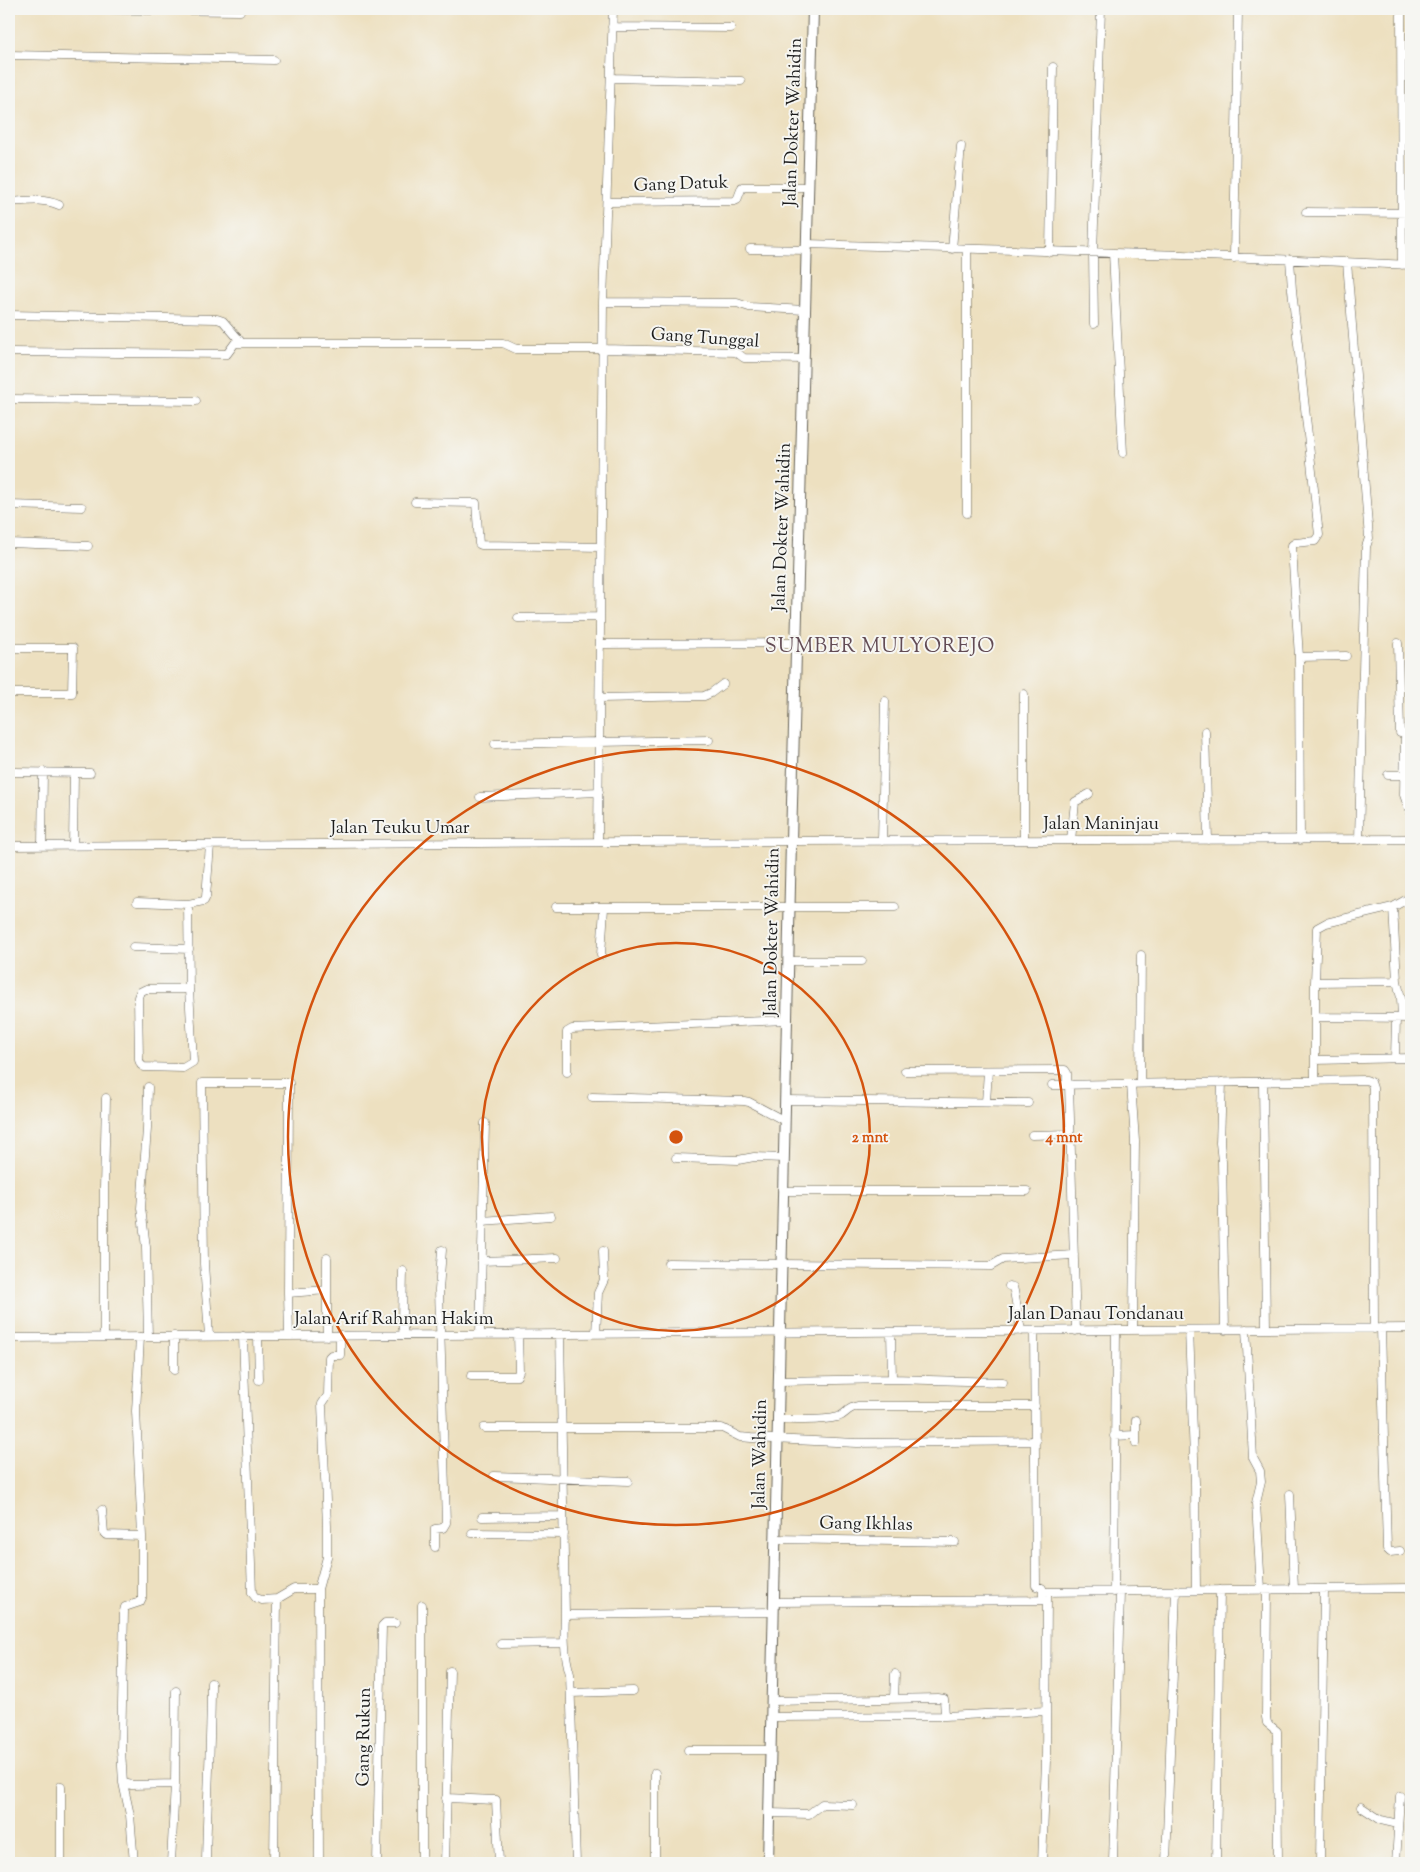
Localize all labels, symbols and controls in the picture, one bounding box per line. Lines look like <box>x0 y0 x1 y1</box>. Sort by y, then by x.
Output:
street label: Jalan Dokter Wahidin <box>778 37 810 208</box>
street label: Gang Datuk <box>633 170 729 200</box>
street label: Gang Tunggal <box>650 322 760 356</box>
street label: Jalan Dokter Wahidin <box>767 442 799 613</box>
district label: SUMBER MULYOREJO <box>765 633 995 662</box>
street label: Jalan Maninjau <box>1042 812 1159 838</box>
street label: Jalan Teuku Umar <box>329 816 470 842</box>
street label: Jalan Dokter Wahidin <box>759 847 787 1018</box>
centre of rings <box>667 1128 685 1146</box>
text: 2 mnt <box>852 1128 889 1149</box>
text: 4 mnt <box>1044 1128 1083 1149</box>
street label: Jalan Danau Tondanau <box>1007 1302 1184 1328</box>
street label: Jalan Arif Rahman Hakim <box>293 1307 494 1333</box>
street label: Jalan Wahidin <box>747 1398 775 1510</box>
street label: Gang Ikhlas <box>819 1511 913 1539</box>
street label: Gang Rukun <box>351 1687 379 1787</box>

